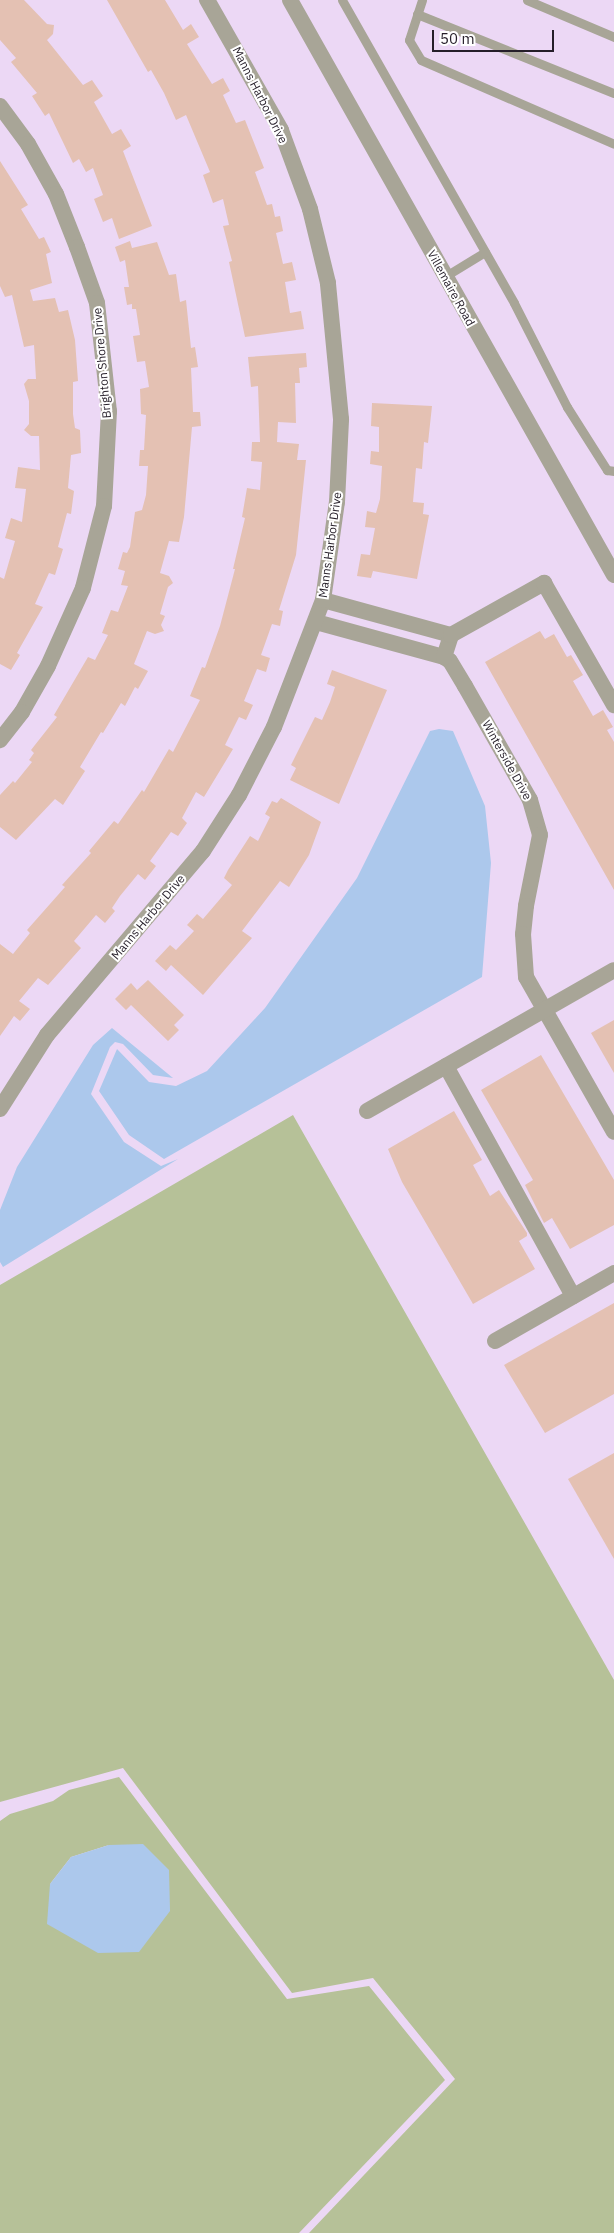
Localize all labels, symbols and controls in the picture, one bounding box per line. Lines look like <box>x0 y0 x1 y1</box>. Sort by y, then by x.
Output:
scale bar <box>434 20 556 52</box>
text: 50 m <box>440 29 475 48</box>
street label: Manns Harbor Drive <box>229 44 291 146</box>
street label: Villemaire Road <box>424 248 478 328</box>
street label: Brighton Shore Drive <box>90 307 114 419</box>
street label: Manns Harbor Drive <box>315 491 345 599</box>
street label: Winterside Drive <box>479 718 535 802</box>
street label: Manns Harbor Drive <box>108 872 188 962</box>

